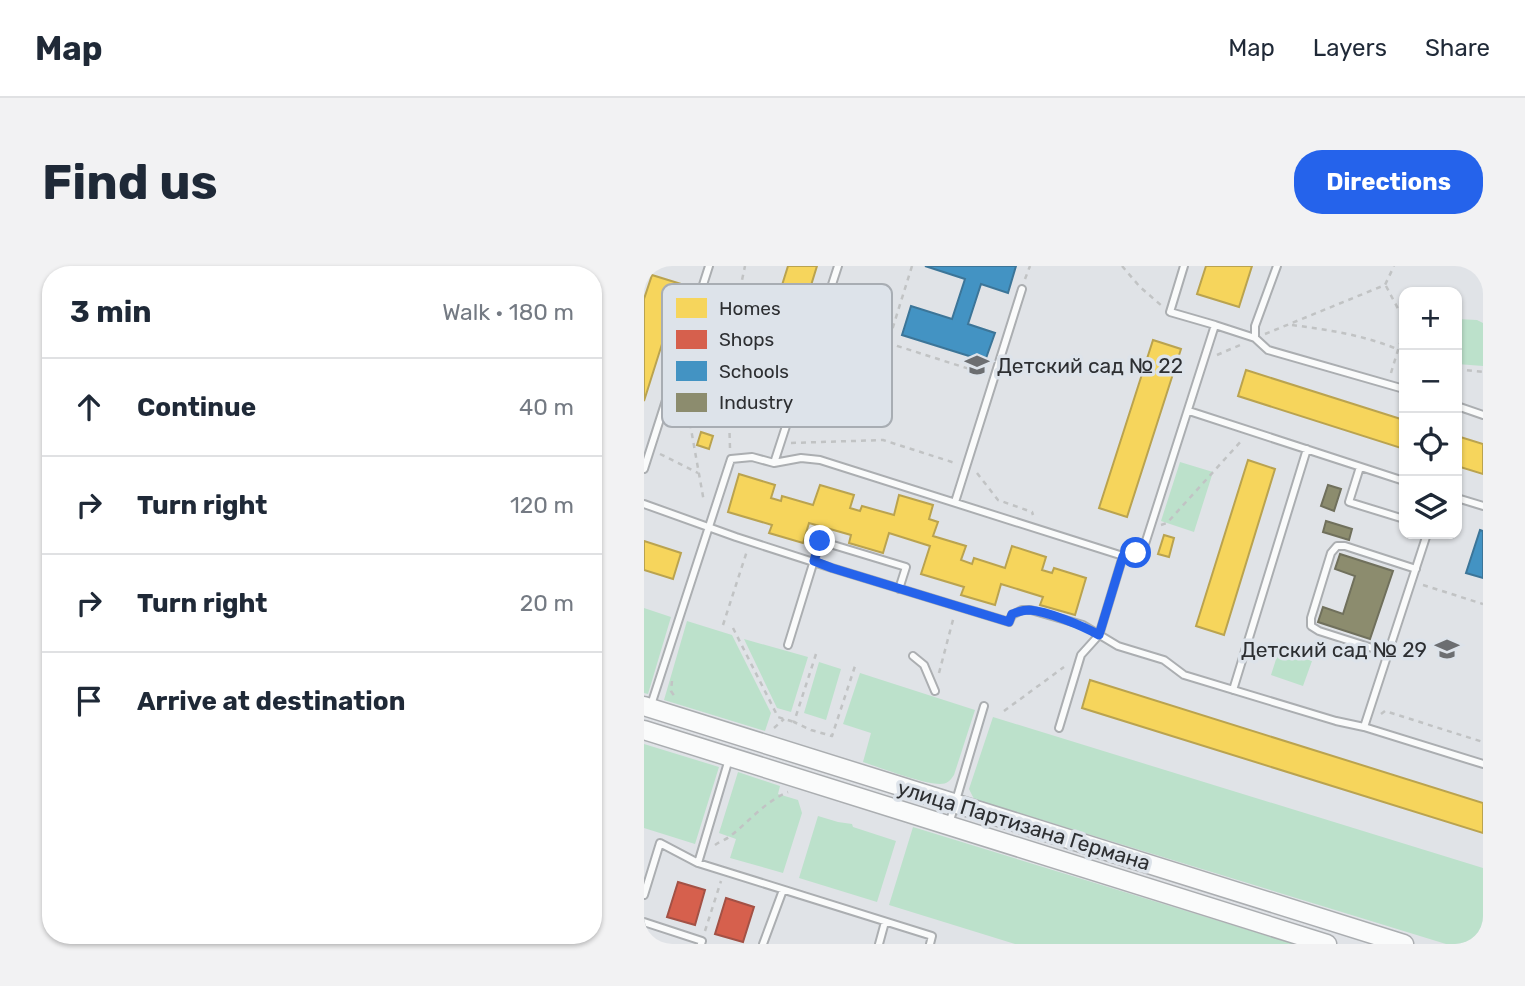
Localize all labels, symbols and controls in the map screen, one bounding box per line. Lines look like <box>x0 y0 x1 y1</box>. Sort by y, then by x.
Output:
text: Map <box>35 29 103 68</box>
text: Map <box>1228 34 1275 62</box>
text: Layers <box>1313 34 1387 62</box>
text: Share <box>1425 34 1490 62</box>
button: Directions <box>1294 150 1483 214</box>
text: Find us <box>42 153 218 211</box>
legend <box>662 284 892 427</box>
map controls <box>1399 287 1462 539</box>
button: + <box>1399 287 1462 350</box>
text: 3 min <box>70 294 152 330</box>
text: Homes <box>719 297 781 320</box>
text: Walk · 180 m <box>442 298 574 326</box>
text: Shops <box>719 328 774 351</box>
button: − <box>1399 350 1462 413</box>
school or university icon: Детский сад № 22 <box>963 351 991 379</box>
place label: Детский сад № 22 <box>997 353 1183 378</box>
text: Schools <box>719 360 789 383</box>
icon: ahead <box>70 388 108 426</box>
text: Industry <box>719 391 793 414</box>
text: Continue <box>137 392 256 423</box>
text: 40 m <box>519 393 574 421</box>
button: locate <box>1399 413 1462 476</box>
button: layers <box>1399 476 1462 539</box>
icon: right <box>70 486 108 524</box>
text: Turn right <box>137 490 267 521</box>
text: 120 m <box>510 491 574 519</box>
route end <box>804 525 835 556</box>
route start <box>1120 537 1151 568</box>
icon: right <box>70 584 108 622</box>
text: Turn right <box>137 588 267 619</box>
text: 20 m <box>520 589 574 617</box>
school or university icon: Детский сад № 29 <box>1433 635 1461 663</box>
place label: Детский сад № 29 <box>1241 637 1427 662</box>
icon: arrive <box>70 682 108 720</box>
text: Arrive at destination <box>137 686 405 717</box>
street label: улица Партизана Германа <box>895 775 1153 875</box>

